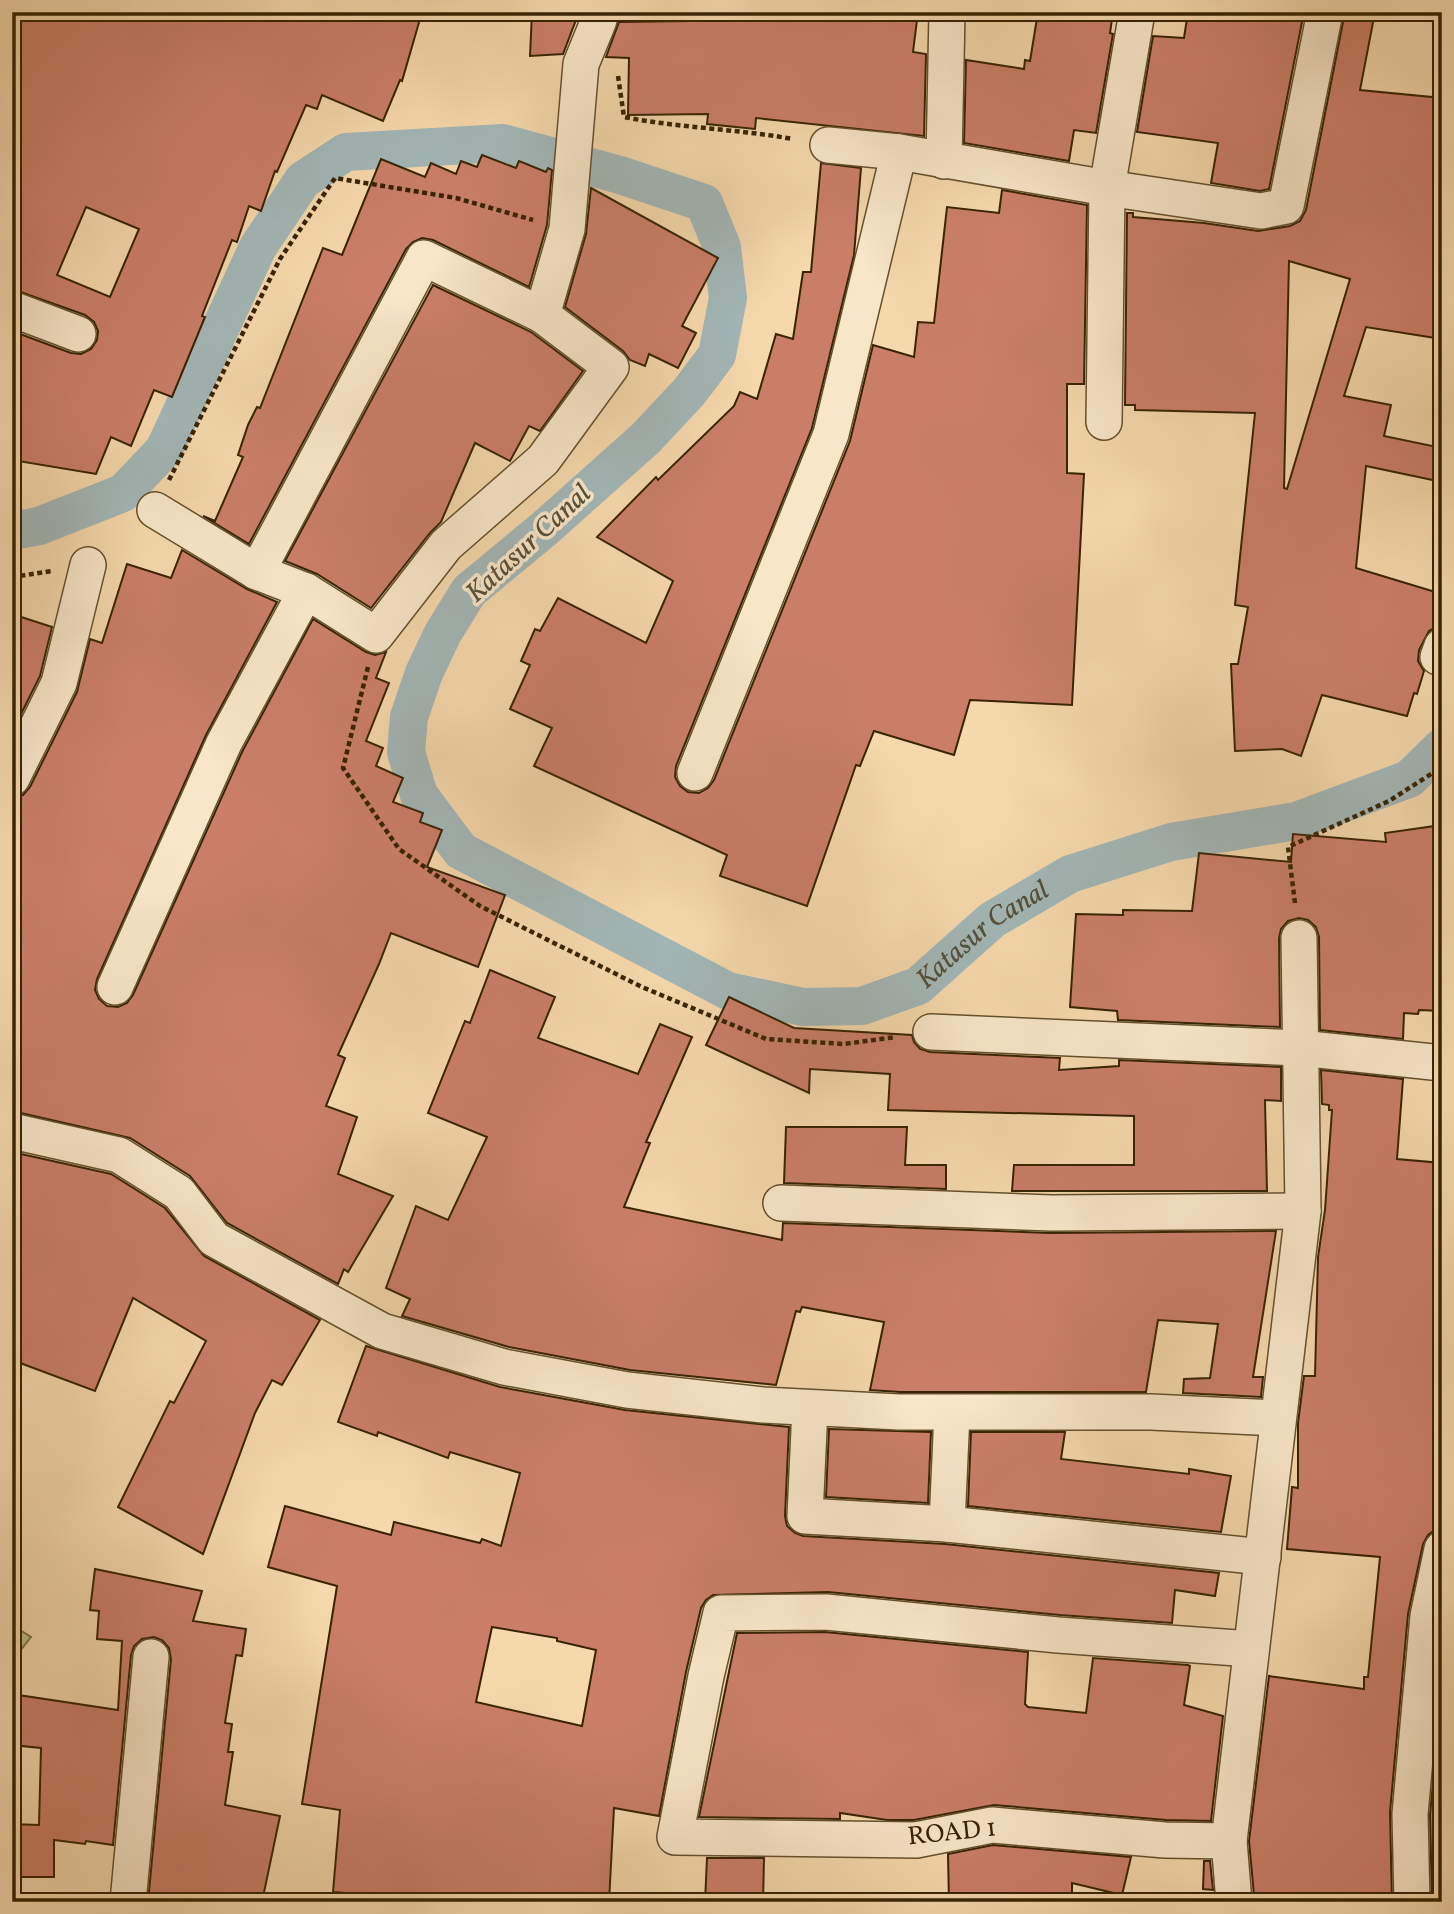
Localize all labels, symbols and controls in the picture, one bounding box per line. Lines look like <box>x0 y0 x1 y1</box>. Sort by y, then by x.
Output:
water label: Katasur Canal <box>458 476 600 612</box>
water label: Katasur Canal <box>908 871 1056 998</box>
street label: ROAD 1 <box>906 1810 998 1856</box>

